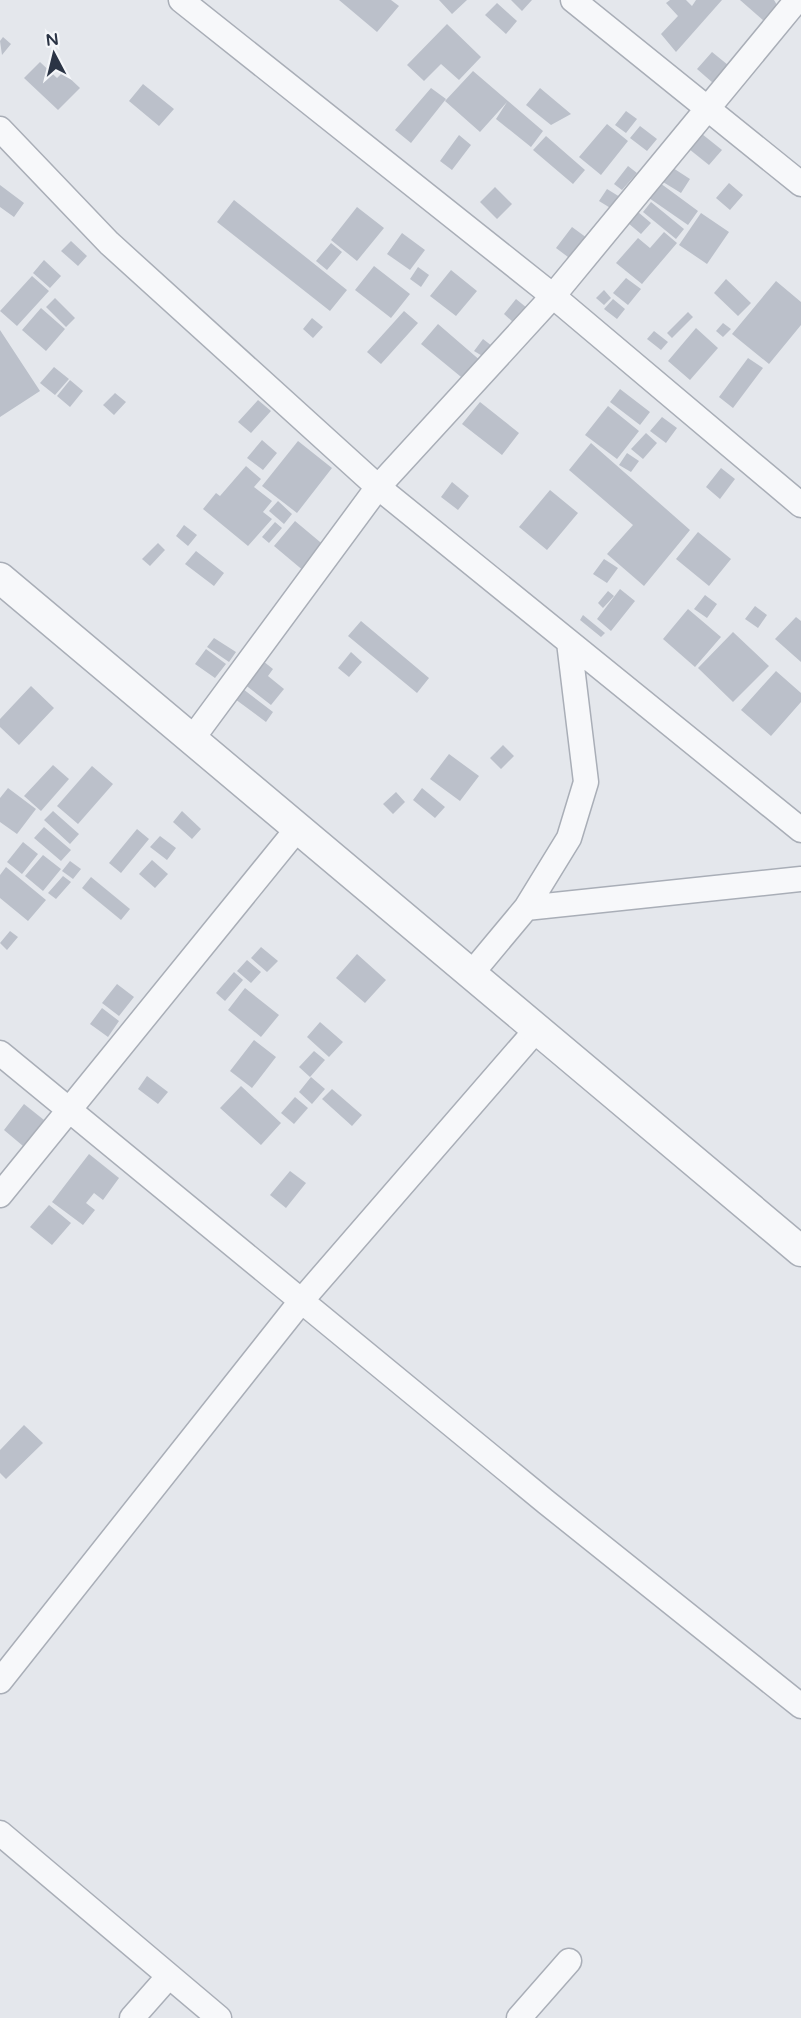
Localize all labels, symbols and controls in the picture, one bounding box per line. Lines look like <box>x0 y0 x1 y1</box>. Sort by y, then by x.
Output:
north arrow <box>24 24 84 84</box>
text: N <box>45 29 60 51</box>

